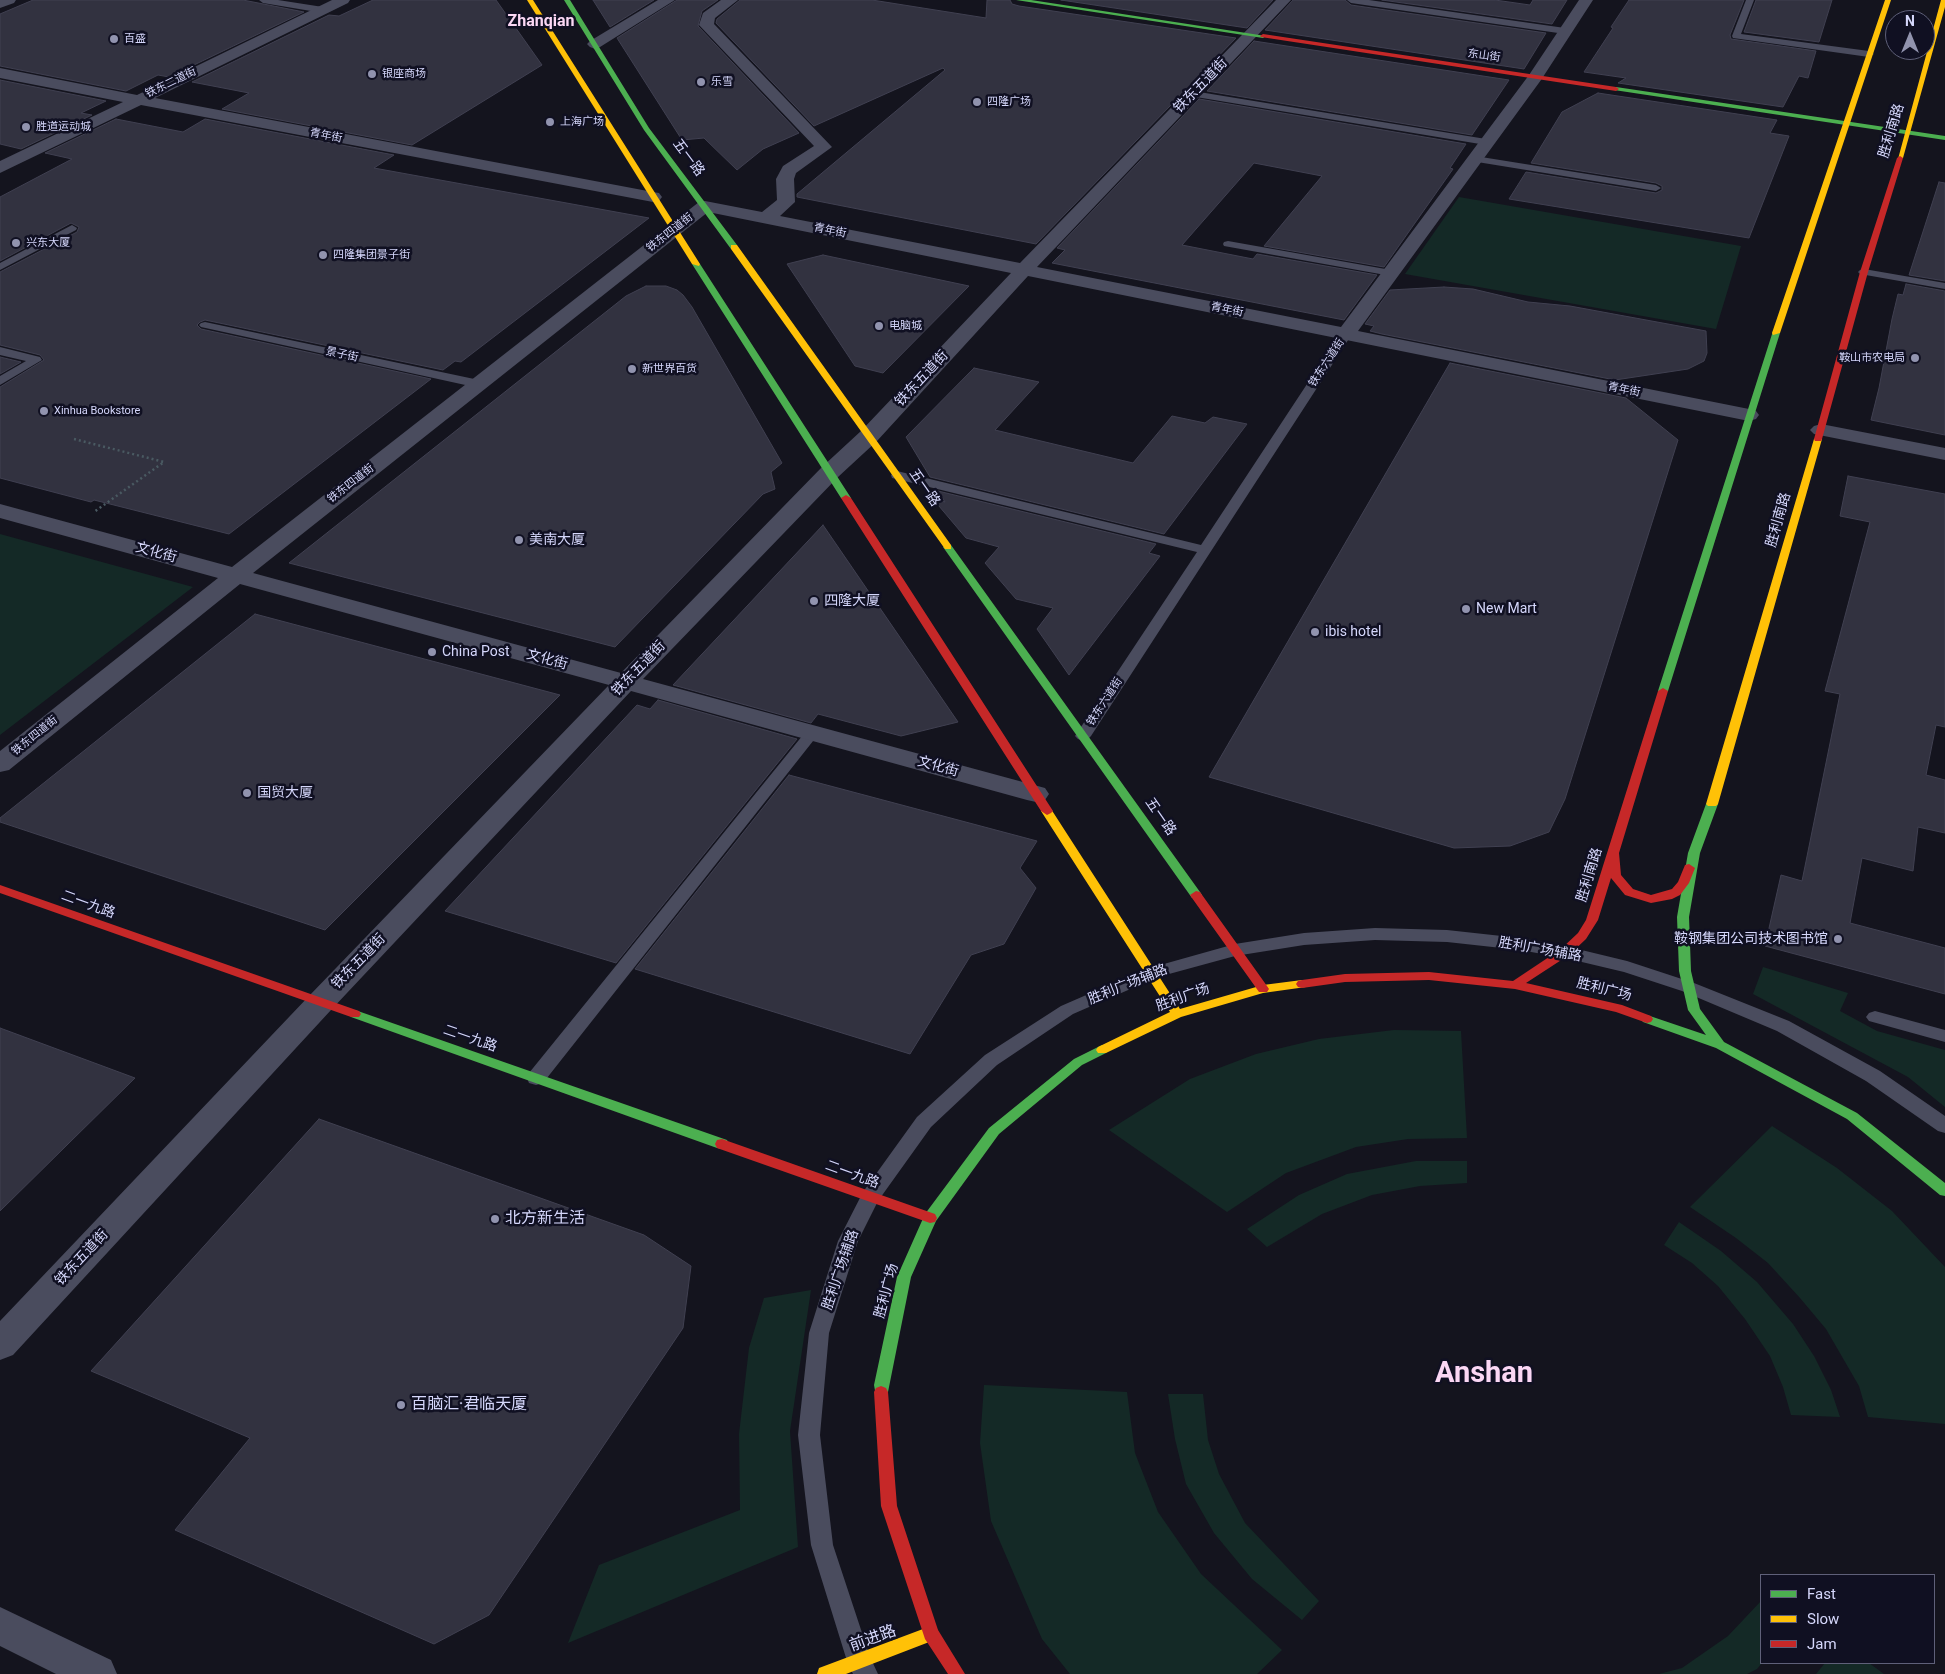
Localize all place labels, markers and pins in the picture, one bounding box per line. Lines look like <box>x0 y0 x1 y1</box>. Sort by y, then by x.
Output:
place label: 百盛 <box>124 32 146 46</box>
marker: 百盛 <box>108 33 120 45</box>
place label: 银座商场 <box>382 67 426 81</box>
marker: 银座商场 <box>366 68 378 80</box>
place label: 乐雪 <box>711 75 733 89</box>
marker: 乐雪 <box>695 76 707 88</box>
place label: 四隆广场 <box>987 95 1031 109</box>
marker: 四隆广场 <box>971 96 983 108</box>
place label: 上海广场 <box>560 115 604 129</box>
marker: 上海广场 <box>544 116 556 128</box>
place label: 胜道运动城 <box>36 120 91 134</box>
marker: 胜道运动城 <box>20 121 32 133</box>
place label: 兴东大厦 <box>26 236 70 250</box>
marker: 兴东大厦 <box>10 237 22 249</box>
place label: 四隆集团景子街 <box>333 248 410 262</box>
marker: 四隆集团景子街 <box>317 249 329 261</box>
place label: 电脑城 <box>889 319 922 333</box>
marker: 电脑城 <box>873 320 885 332</box>
place label: 鞍山市农电局 <box>1839 351 1905 365</box>
marker: 鞍山市农电局 <box>1909 352 1921 364</box>
place label: 新世界百货 <box>642 362 697 376</box>
marker: 新世界百货 <box>626 363 638 375</box>
place label: Xinhua Bookstore <box>54 404 140 418</box>
marker: Xinhua Bookstore <box>38 405 50 417</box>
place label: 美南大厦 <box>529 532 585 548</box>
marker: 美南大厦 <box>513 534 525 546</box>
place label: 四隆大厦 <box>824 593 880 609</box>
marker: 四隆大厦 <box>808 595 820 607</box>
place label: New Mart <box>1476 601 1537 617</box>
marker: New Mart <box>1460 603 1472 615</box>
place label: ibis hotel <box>1325 624 1381 640</box>
marker: ibis hotel <box>1309 626 1321 638</box>
place label: China Post <box>442 644 510 660</box>
marker: China Post <box>426 646 438 658</box>
place label: 国贸大厦 <box>257 785 313 801</box>
marker: 国贸大厦 <box>241 787 253 799</box>
place label: 鞍钢集团公司技术图书馆 <box>1674 931 1828 947</box>
marker: 鞍钢集团公司技术图书馆 <box>1832 933 1844 945</box>
place label: 北方新生活 <box>505 1209 585 1229</box>
marker: 北方新生活 <box>489 1213 501 1225</box>
place label: 百脑汇·君临天厦 <box>411 1395 527 1415</box>
marker: 百脑汇·君临天厦 <box>395 1399 407 1411</box>

